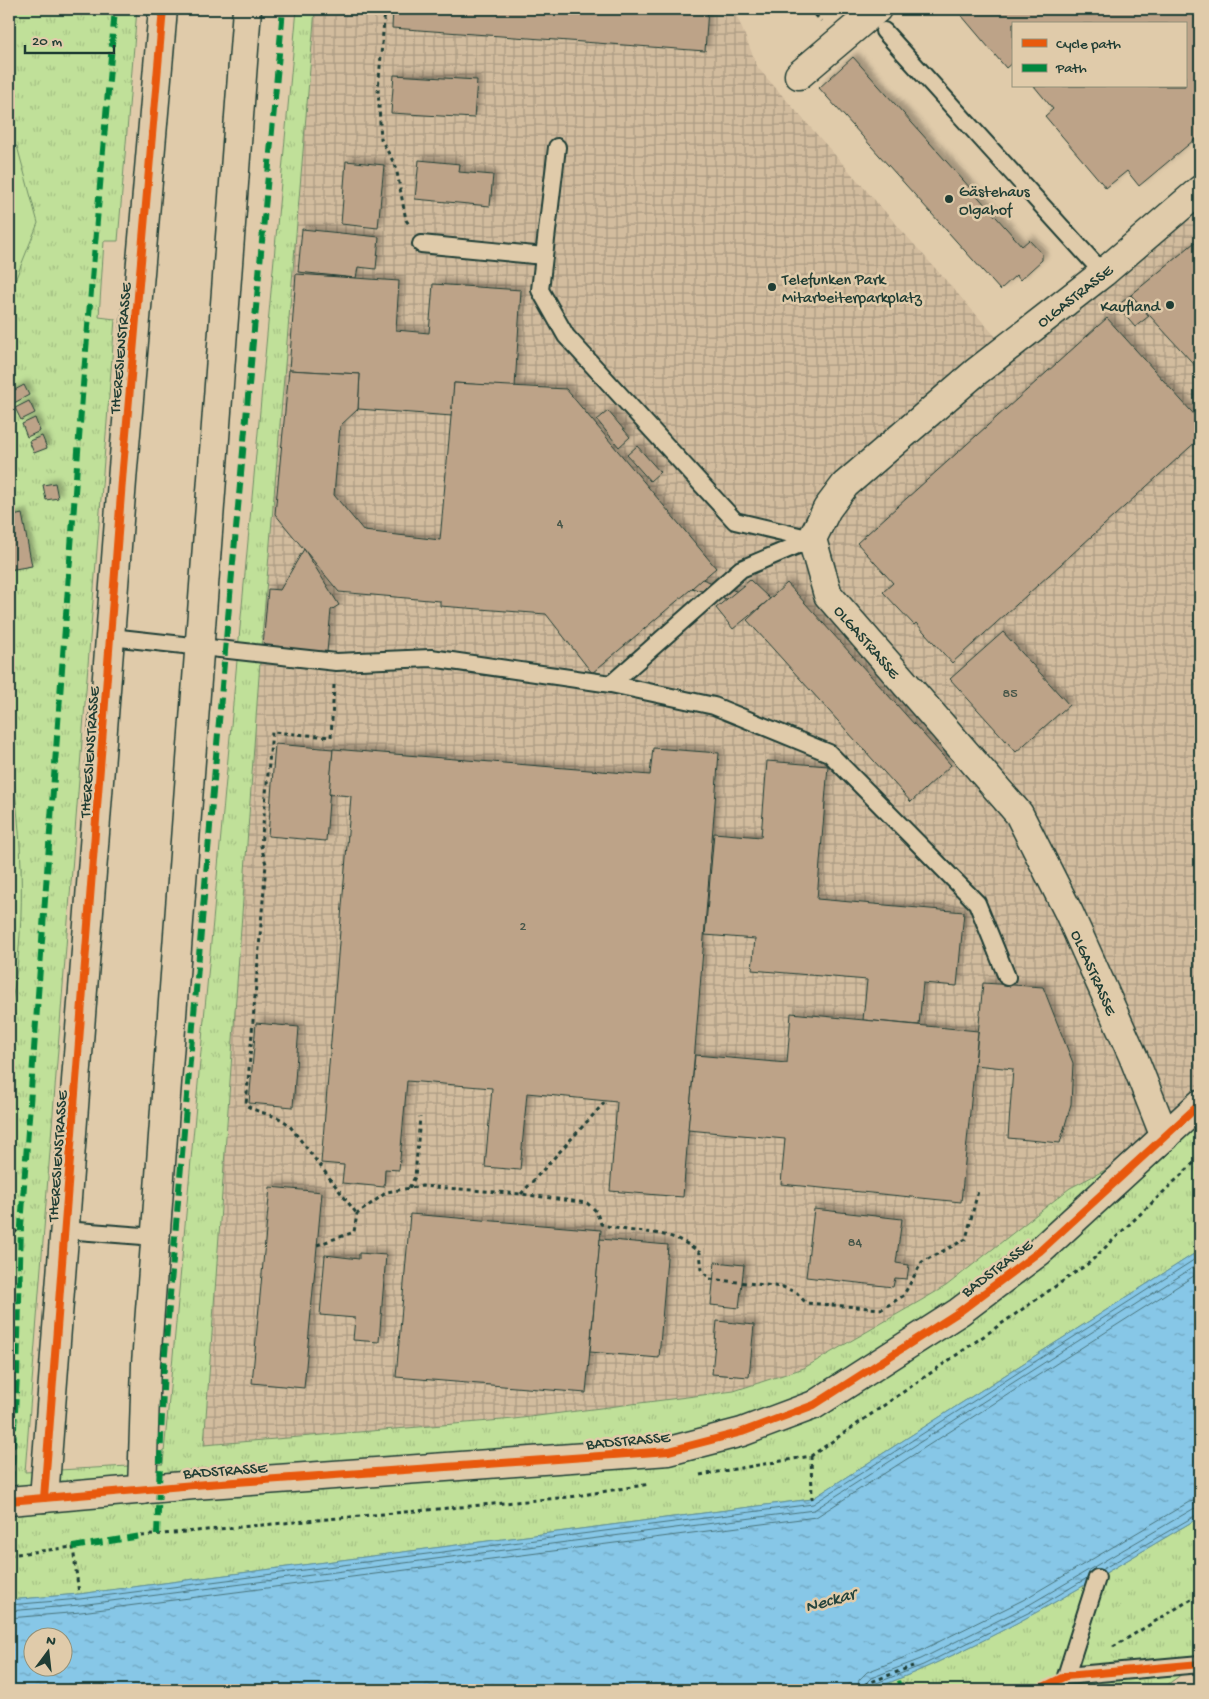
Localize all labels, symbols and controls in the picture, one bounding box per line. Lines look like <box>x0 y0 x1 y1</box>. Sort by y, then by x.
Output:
scale bar <box>25 22 114 54</box>
legend <box>1012 22 1186 88</box>
text: 20 m <box>32 33 62 51</box>
text: Cycle path <box>1056 36 1121 54</box>
text: Path <box>1055 60 1087 78</box>
place label: Gästehaus Olgahof <box>959 184 1031 221</box>
marker: Gästehaus Olgahof <box>943 193 955 205</box>
street label: OLGASTRASSE <box>1034 262 1119 333</box>
place label: Telefunken Park Mitarbeiterparkplatz <box>781 272 923 309</box>
street label: THERESIENSTRASSE <box>107 281 138 416</box>
marker: Telefunken Park Mitarbeiterparkplatz <box>766 281 778 293</box>
place label: Kaufland <box>1101 299 1162 318</box>
marker: Kaufland <box>1164 299 1176 311</box>
house number: 4 <box>557 516 564 533</box>
street label: OLGASTRASSE <box>828 603 903 685</box>
street label: THERESIENSTRASSE <box>77 685 106 819</box>
house number: 85 <box>1002 686 1018 703</box>
house number: 2 <box>520 919 527 936</box>
street label: OLGASTRASSE <box>1065 928 1119 1020</box>
street label: THERESIENSTRASSE <box>45 1089 74 1223</box>
house number: 84 <box>848 1235 863 1252</box>
street label: BADSTRASSE <box>958 1236 1038 1303</box>
street label: BADSTRASSE <box>585 1429 672 1456</box>
street label: BADSTRASSE <box>182 1460 269 1485</box>
water label: Neckar <box>803 1583 862 1619</box>
north arrow <box>22 1626 72 1676</box>
text: N <box>44 1632 57 1651</box>

